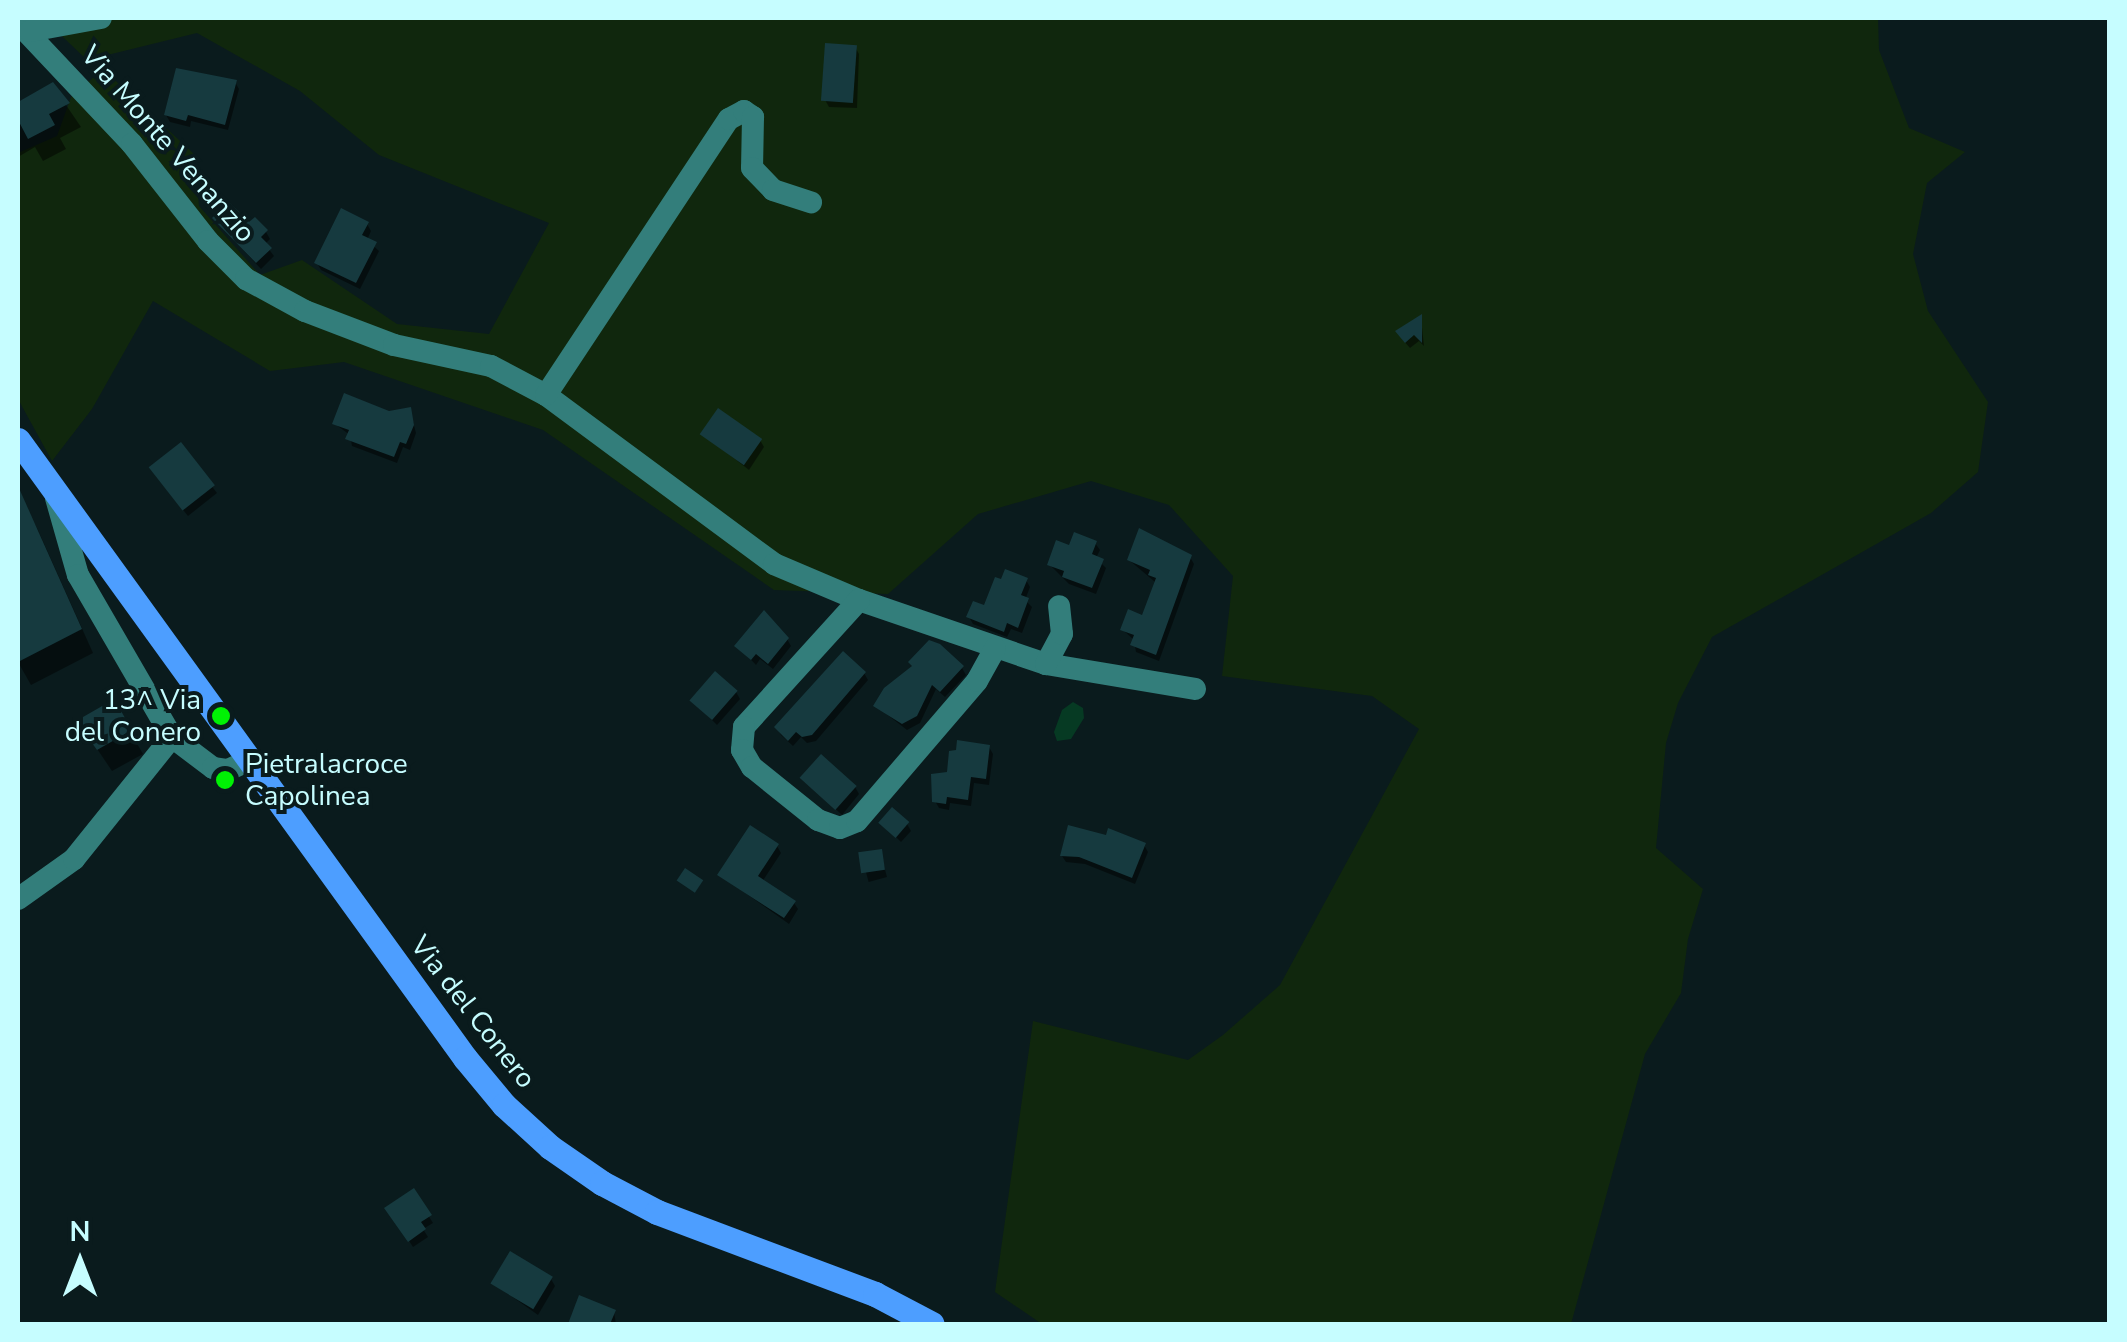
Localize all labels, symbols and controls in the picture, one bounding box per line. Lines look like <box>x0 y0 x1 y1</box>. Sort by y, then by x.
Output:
street label: Via Monte Venanzio <box>74 39 262 249</box>
place label: 13^ Via del Conero <box>65 683 201 749</box>
marker: 13^ Via del Conero <box>210 705 232 727</box>
place label: Pietralacroce Capolinea <box>245 747 408 813</box>
marker: Pietralacroce Capolinea <box>214 769 236 791</box>
street label: Via del Conero <box>403 929 543 1095</box>
north arrow <box>30 1212 130 1312</box>
text: N <box>70 1213 90 1251</box>

